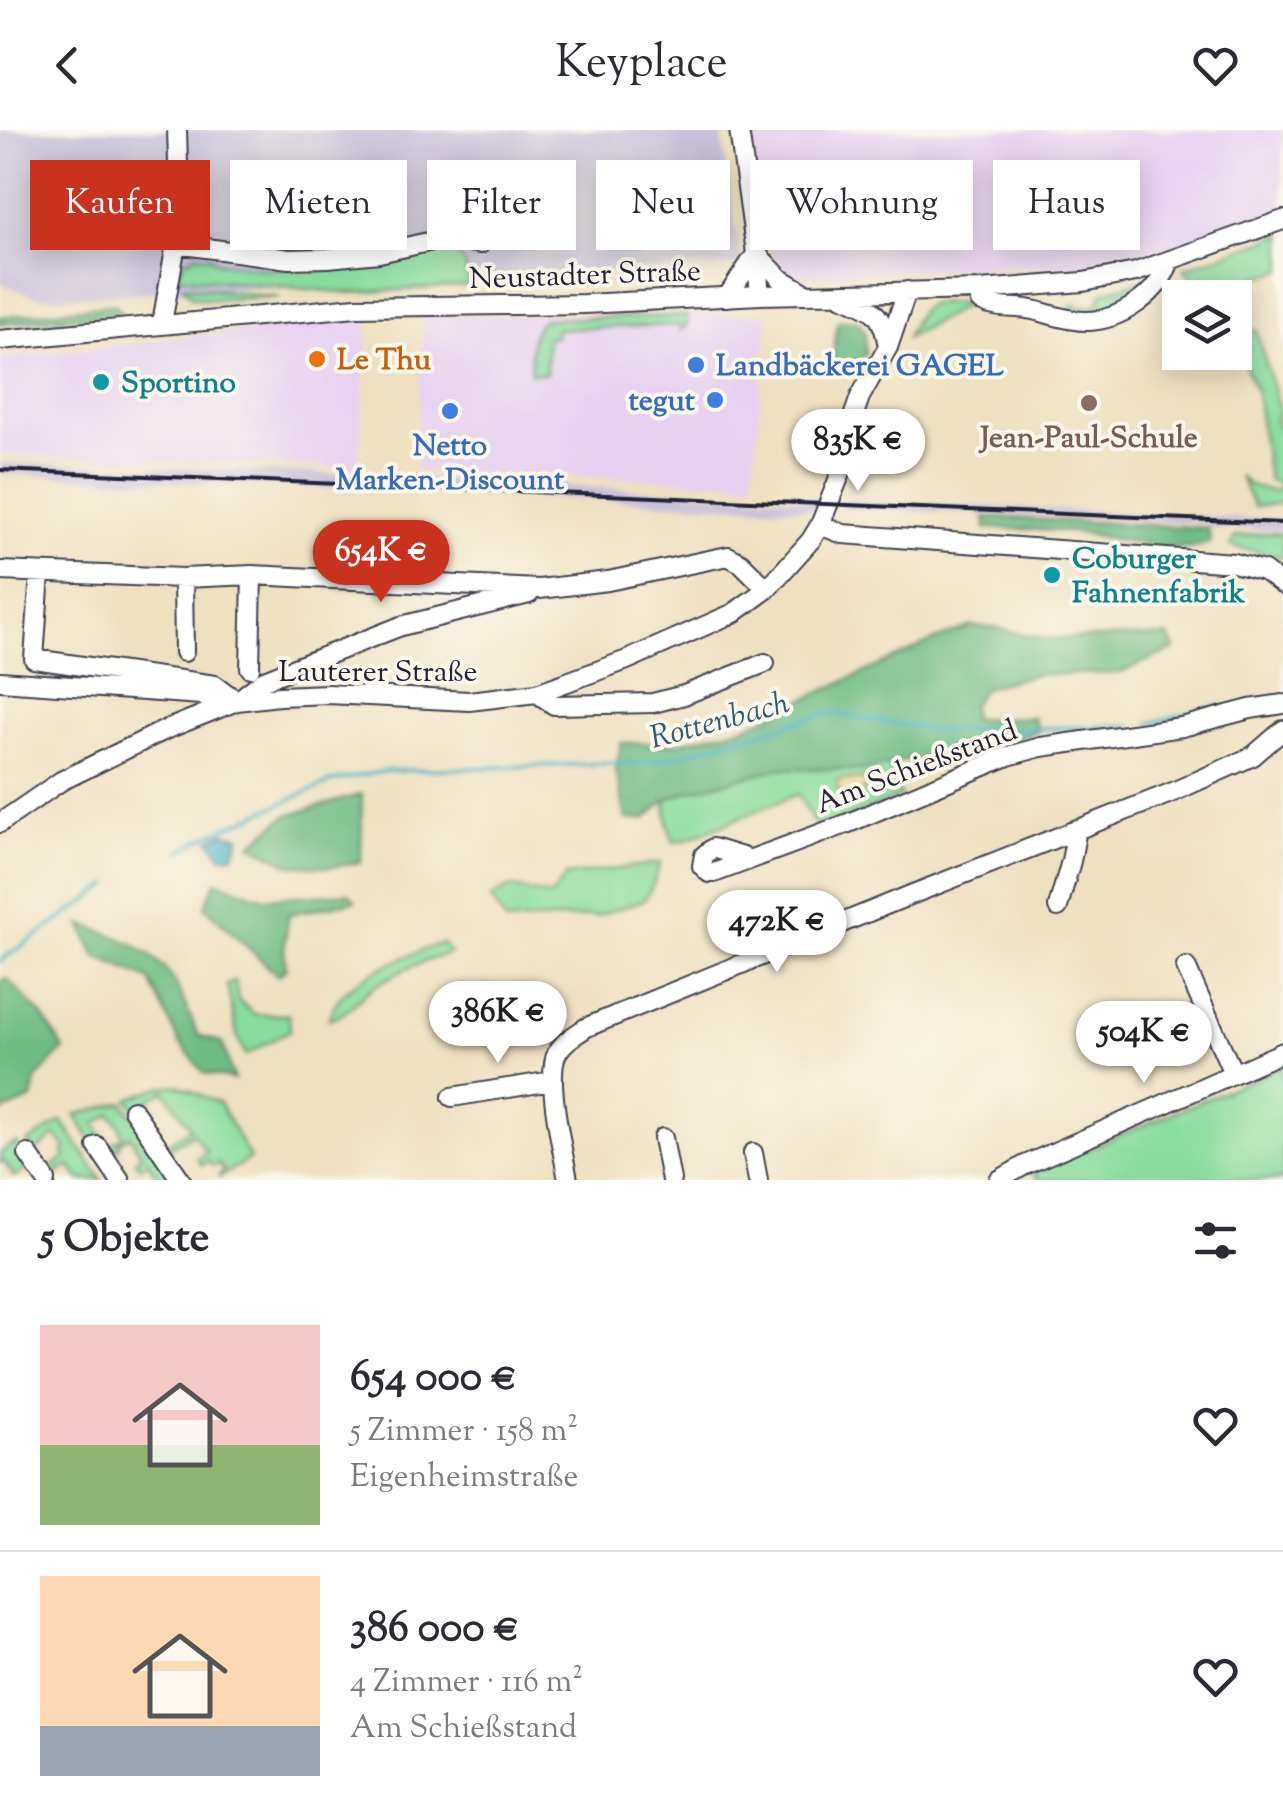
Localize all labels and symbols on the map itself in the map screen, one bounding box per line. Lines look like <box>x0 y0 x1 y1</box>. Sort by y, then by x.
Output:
street label: Neustadter Straße <box>469 251 702 302</box>
place label: Le Thu <box>337 340 432 383</box>
place label: Landbäckerei GAGEL <box>716 346 1004 389</box>
marker: Le Thu <box>306 348 328 370</box>
marker: Landbäckerei GAGEL <box>685 354 707 376</box>
place label: Sportino <box>121 363 236 406</box>
marker: Sportino <box>90 371 112 393</box>
place label: tegut <box>629 381 696 424</box>
marker: tegut <box>704 389 726 411</box>
marker: Jean-Paul-Schule <box>1078 392 1100 414</box>
marker: Netto Marken-Discount <box>439 400 461 422</box>
pin: 835K € <box>777 409 939 494</box>
place label: Jean-Paul-Schule <box>978 418 1198 461</box>
place label: Netto Marken-Discount <box>336 426 565 503</box>
pin: 654K € <box>300 520 462 605</box>
place label: Coburger Fahnenfabrik <box>1072 539 1246 616</box>
marker: Coburger Fahnenfabrik <box>1041 564 1063 586</box>
street label: Lauterer Straße <box>279 652 477 695</box>
water label: Rottenbach <box>645 681 795 763</box>
street label: Am Schießstand <box>810 710 1024 827</box>
pin: 472K € <box>696 890 858 975</box>
pin: 386K € <box>417 981 579 1066</box>
pin: 504K € <box>1063 1001 1225 1086</box>

